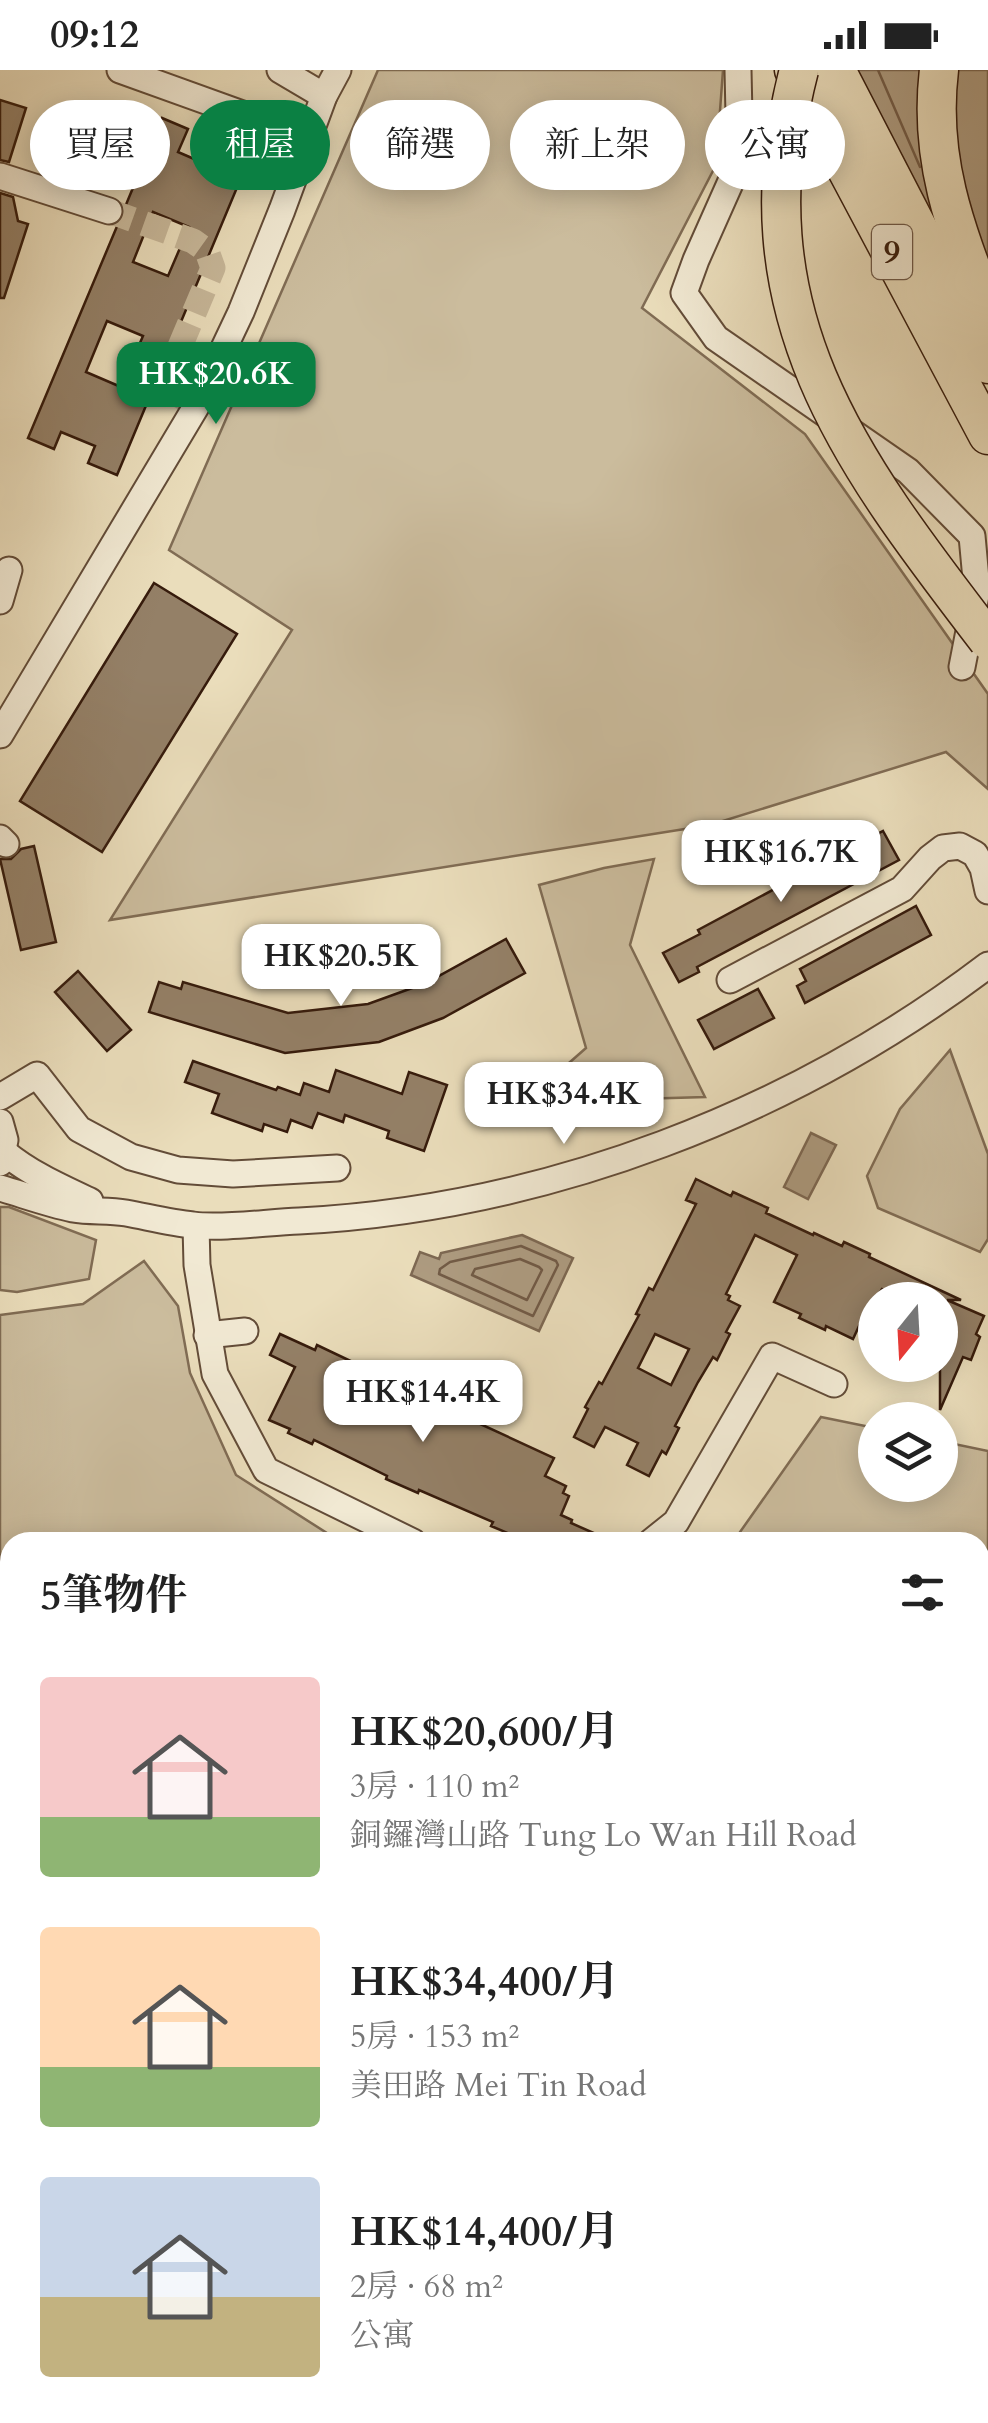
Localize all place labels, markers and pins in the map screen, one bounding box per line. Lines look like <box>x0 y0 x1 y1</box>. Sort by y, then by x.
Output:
pin: HK$20.6K <box>113 342 319 427</box>
pin: HK$16.7K <box>678 820 884 905</box>
pin: HK$20.5K <box>238 924 444 1009</box>
pin: HK$34.4K <box>461 1062 667 1147</box>
pin: HK$14.4K <box>320 1360 526 1445</box>

